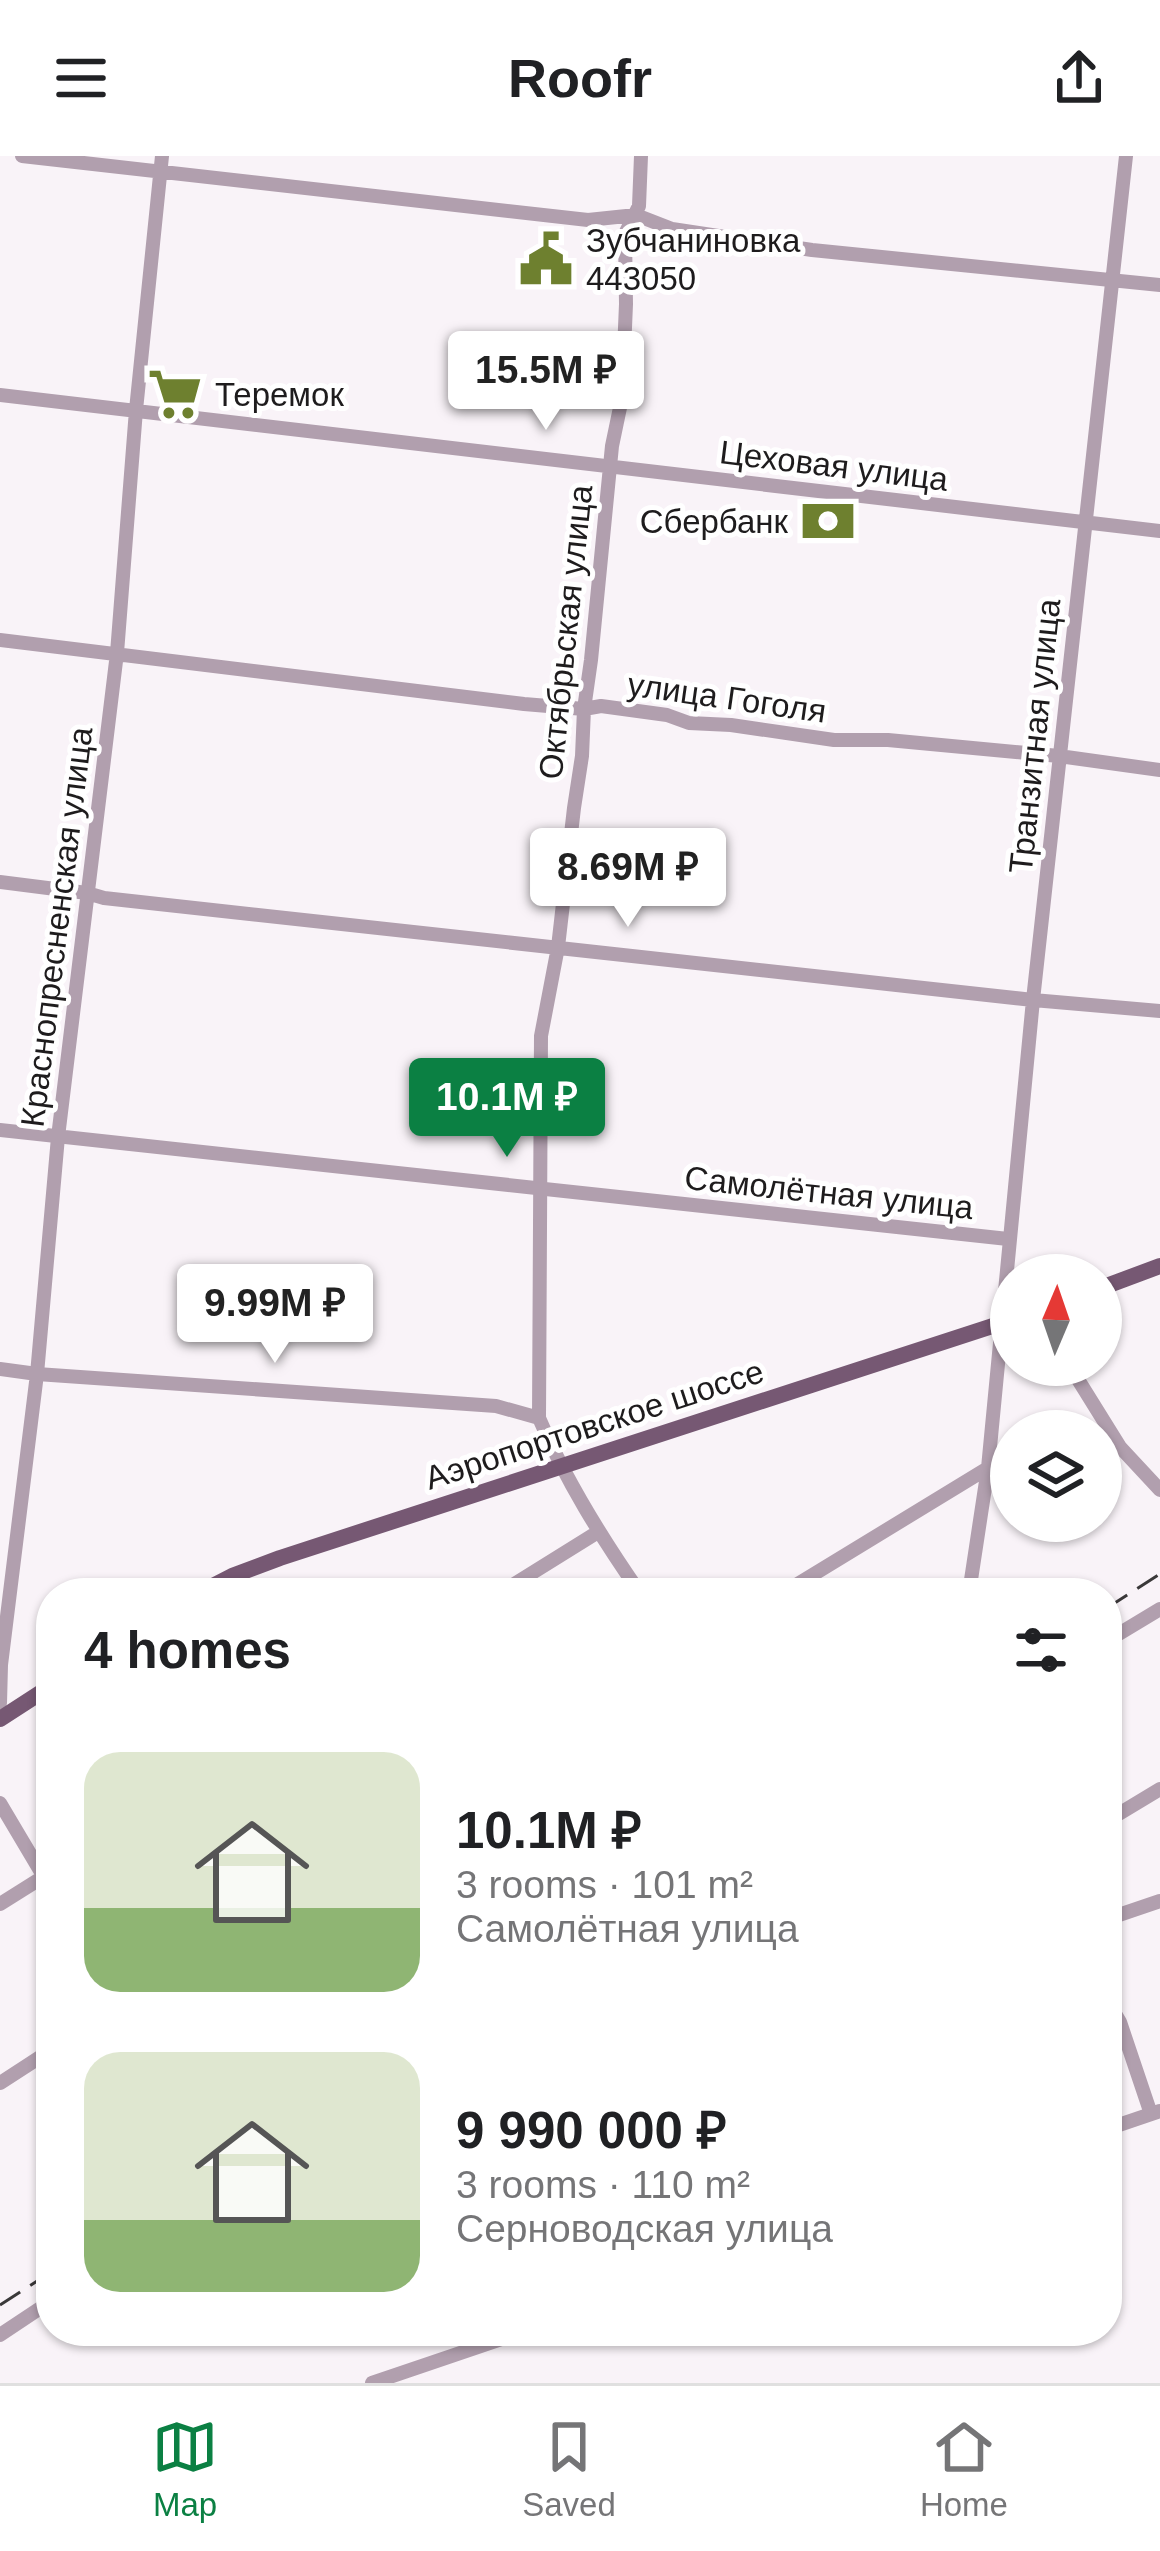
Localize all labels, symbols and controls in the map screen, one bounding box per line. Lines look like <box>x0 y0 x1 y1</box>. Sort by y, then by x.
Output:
icon: menu <box>48 45 114 111</box>
icon: share <box>1046 45 1112 111</box>
text: Roofr <box>508 48 652 108</box>
place label: Зубчаниновка 443050 <box>586 222 801 297</box>
public building icon: Зубчаниновка 443050 <box>517 230 575 288</box>
pin: 15.5M ₽ <box>435 331 657 433</box>
text: 15.5M ₽ <box>475 348 617 391</box>
supermarket icon: Теремок <box>146 365 204 423</box>
place label: Теремок <box>215 376 344 413</box>
street label: Цеховая улица <box>718 433 951 498</box>
street label: Октябрьская улица <box>532 482 599 781</box>
bank icon: Сбербанк <box>799 492 857 550</box>
place label: Сбербанк <box>640 503 789 540</box>
street label: Транзитная улица <box>1002 596 1067 875</box>
street label: улица Гоголя <box>625 665 829 730</box>
street label: Краснопресненская улица <box>14 724 99 1129</box>
pin: 8.69M ₽ <box>517 828 739 930</box>
text: 8.69M ₽ <box>557 845 699 888</box>
pin: 10.1M ₽ <box>396 1058 618 1160</box>
text: 10.1M ₽ <box>436 1075 578 1118</box>
street label: Самолётная улица <box>683 1159 976 1226</box>
north arrow <box>990 1254 1122 1386</box>
map controls <box>990 1254 1122 1542</box>
pin: 9.99M ₽ <box>164 1264 386 1366</box>
text: 9.99M ₽ <box>204 1281 346 1324</box>
street label: Аэропортовское шоссе <box>420 1352 768 1497</box>
button: layers <box>990 1410 1122 1542</box>
icon: filters <box>1008 1617 1074 1683</box>
text: 4 homes <box>84 1622 291 1679</box>
icon: home <box>180 1800 324 1944</box>
text: 10.1M ₽ <box>456 1802 642 1859</box>
text: 3 rooms · 101 m² <box>456 1863 753 1906</box>
text: Самолётная улица <box>456 1907 799 1950</box>
icon: home <box>180 2100 324 2244</box>
text: 9 990 000 ₽ <box>456 2102 727 2159</box>
text: 3 rooms · 110 m² <box>456 2163 750 2206</box>
text: Серноводская улица <box>456 2207 833 2250</box>
tab: Map <box>152 2414 218 2524</box>
tab: Saved <box>522 2414 616 2524</box>
tab: Home <box>920 2414 1008 2524</box>

